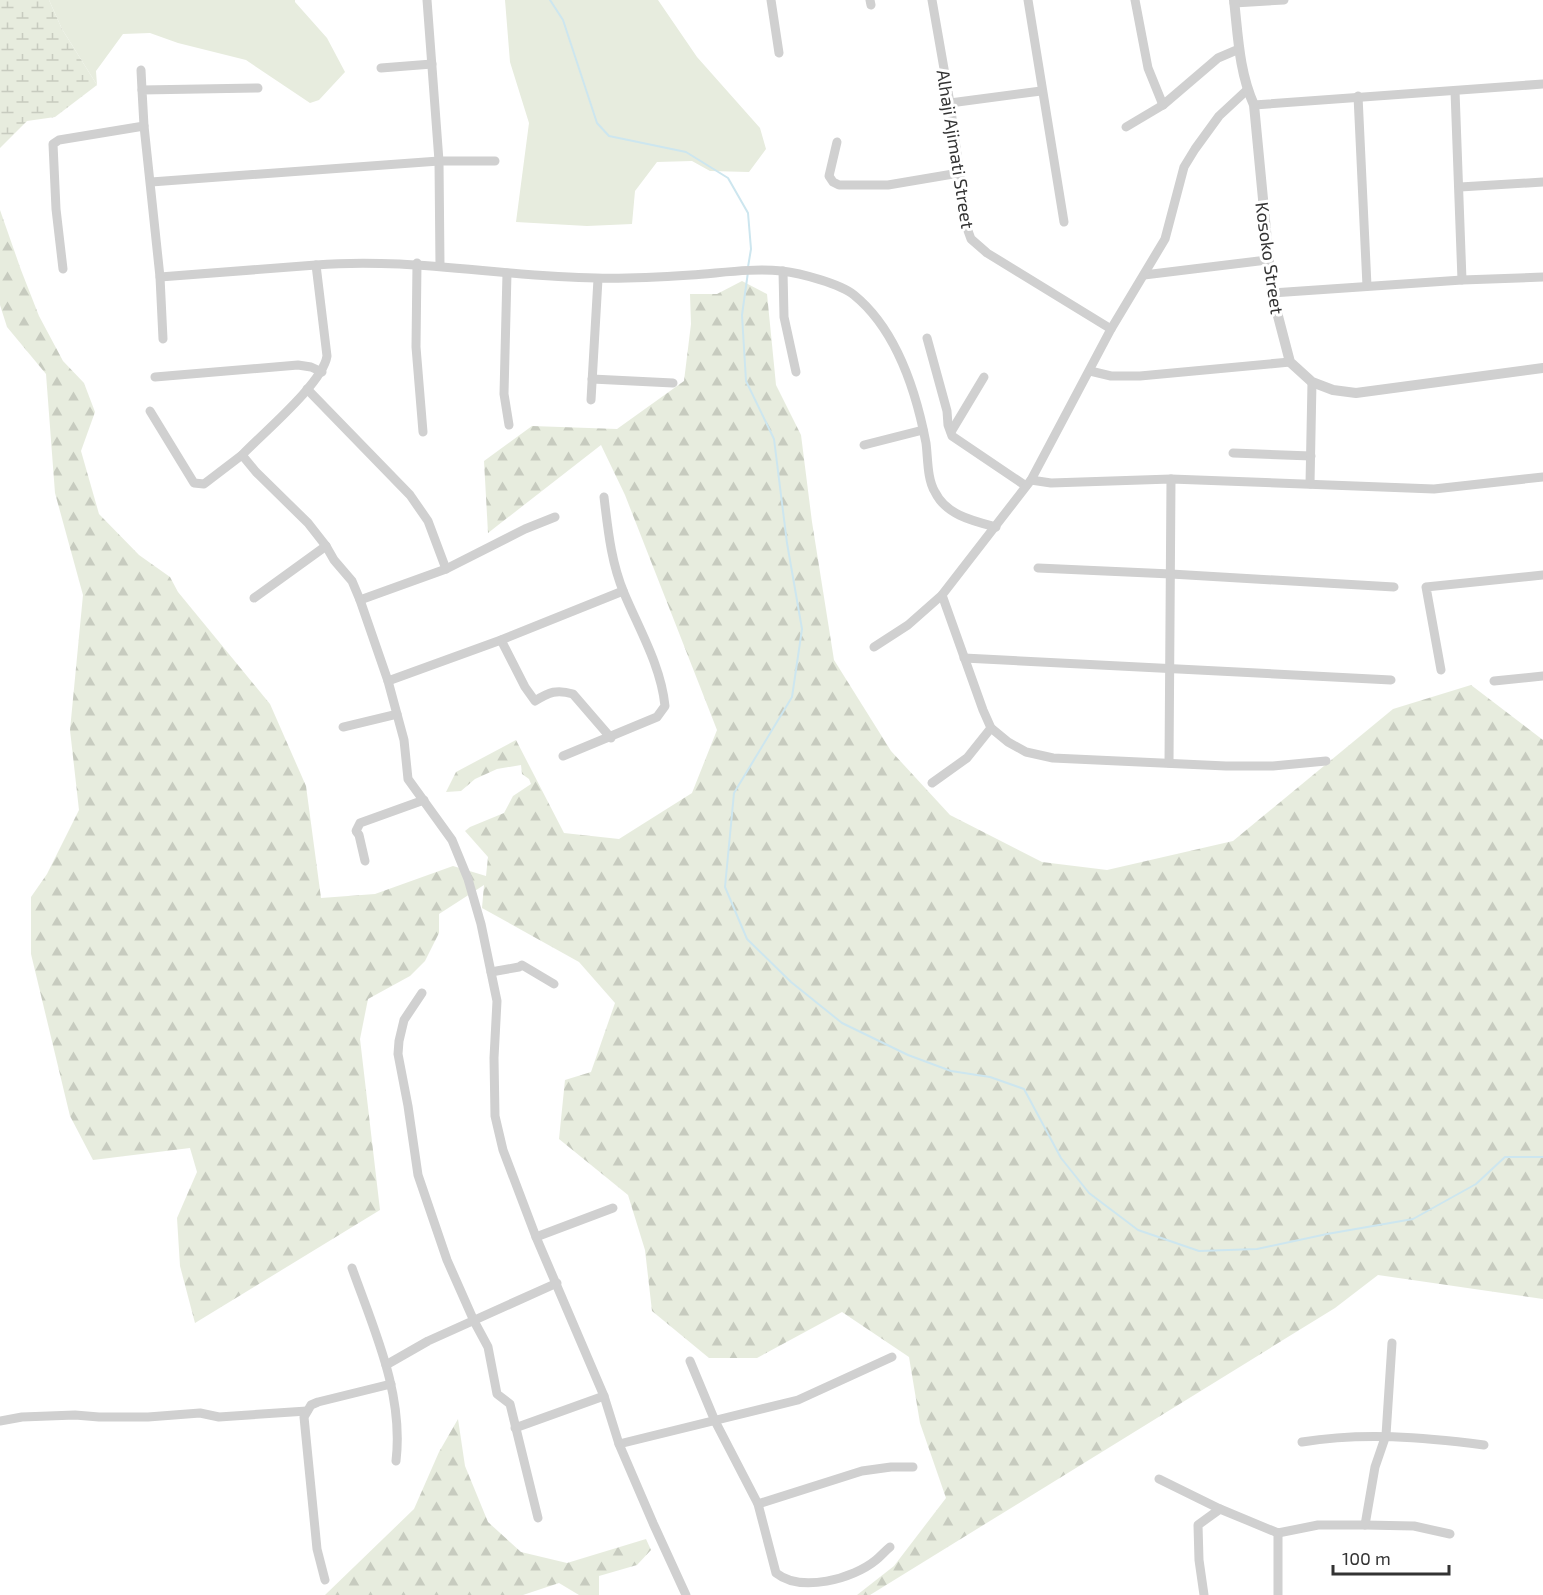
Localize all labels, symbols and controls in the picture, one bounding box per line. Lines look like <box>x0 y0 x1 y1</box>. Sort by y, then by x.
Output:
street label: Alhaji Ajimati Street <box>933 68 979 230</box>
street label: Kosoko Street <box>1251 200 1289 316</box>
scale bar <box>1333 1538 1448 1576</box>
text: 100 m <box>1342 1547 1391 1569</box>

